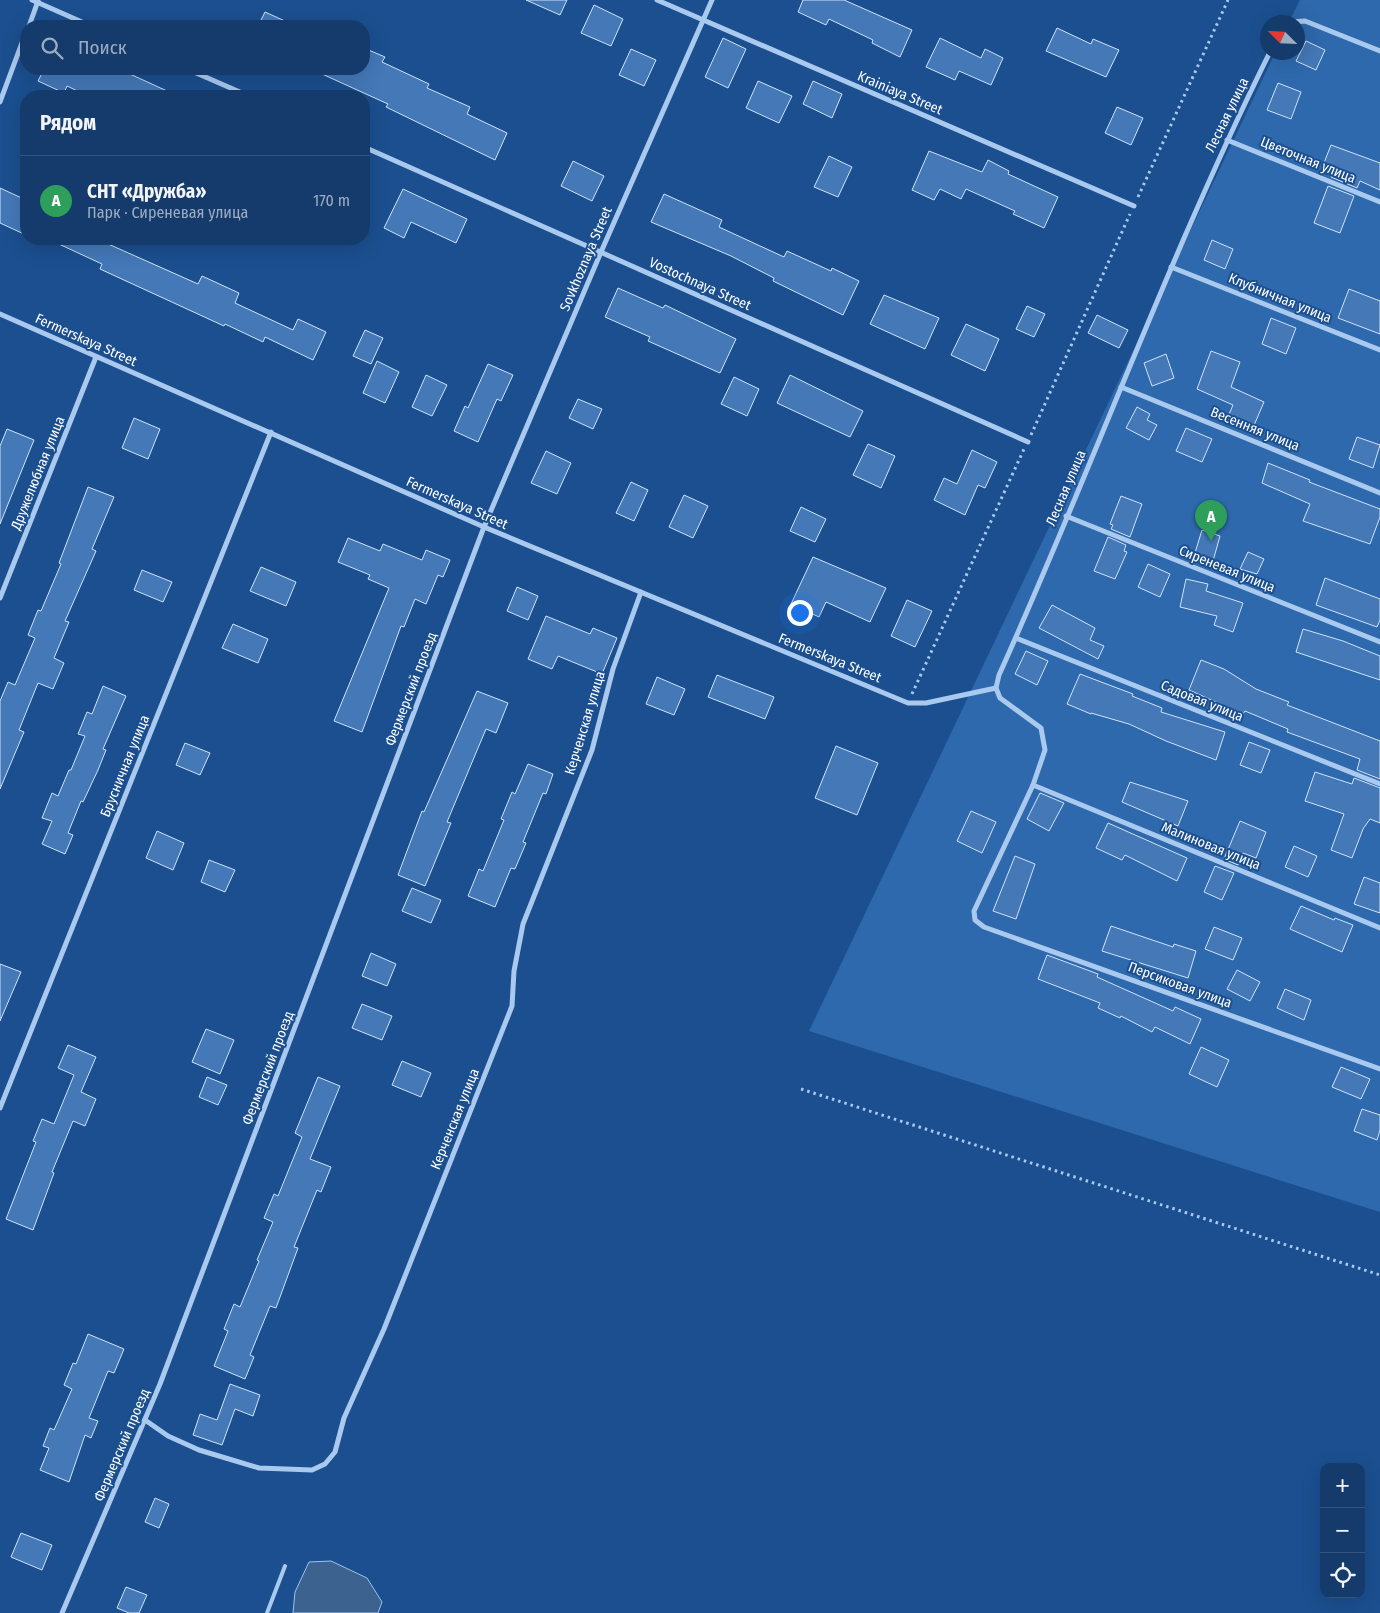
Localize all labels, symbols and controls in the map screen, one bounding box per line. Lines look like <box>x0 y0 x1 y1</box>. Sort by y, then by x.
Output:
north arrow <box>1260 15 1305 60</box>
search box <box>20 20 370 75</box>
icon: search <box>38 34 66 62</box>
text: Поиск <box>78 36 127 59</box>
street label: Krainiaya Street <box>855 68 945 119</box>
street label: Лесная улица <box>1202 75 1252 155</box>
text: Рядом <box>40 110 96 136</box>
street label: Цветочная улица <box>1258 133 1358 187</box>
text: СНТ «Дружба» <box>87 180 206 203</box>
text: A <box>52 191 60 210</box>
text: 170 m <box>313 191 350 210</box>
text: Парк · Сиреневая улица <box>87 203 248 222</box>
street label: Sovkhoznaya Street <box>556 204 616 314</box>
street label: Vostochnaya Street <box>646 254 754 314</box>
street label: Клубничная улица <box>1226 270 1334 326</box>
street label: Fermerskaya Street <box>33 310 140 370</box>
street label: Весенняя улица <box>1208 403 1302 455</box>
street label: Дружелюбная улица <box>7 414 69 533</box>
street label: Лесная улица <box>1042 447 1090 529</box>
street label: Fermerskaya Street <box>404 473 511 533</box>
pin: A <box>1195 500 1227 541</box>
street label: Сиреневая улица <box>1176 542 1278 596</box>
your location <box>787 600 813 626</box>
street label: Фермерский проезд <box>381 630 441 748</box>
street label: Fermerskaya Street <box>776 630 884 687</box>
street label: Керченская улица <box>561 669 609 777</box>
street label: Садовая улица <box>1158 677 1246 725</box>
street label: Брусничная улица <box>97 712 153 819</box>
street label: Малиновая улица <box>1159 818 1263 874</box>
street label: Персиковая улица <box>1126 958 1234 1012</box>
street label: Фермерский проезд <box>238 1009 298 1127</box>
street label: Керченская улица <box>427 1066 483 1172</box>
street label: Фермерский проезд <box>91 1386 153 1504</box>
map controls <box>1320 1463 1365 1598</box>
button: + <box>1320 1463 1365 1508</box>
button: − <box>1320 1508 1365 1553</box>
button: locate <box>1320 1553 1365 1598</box>

